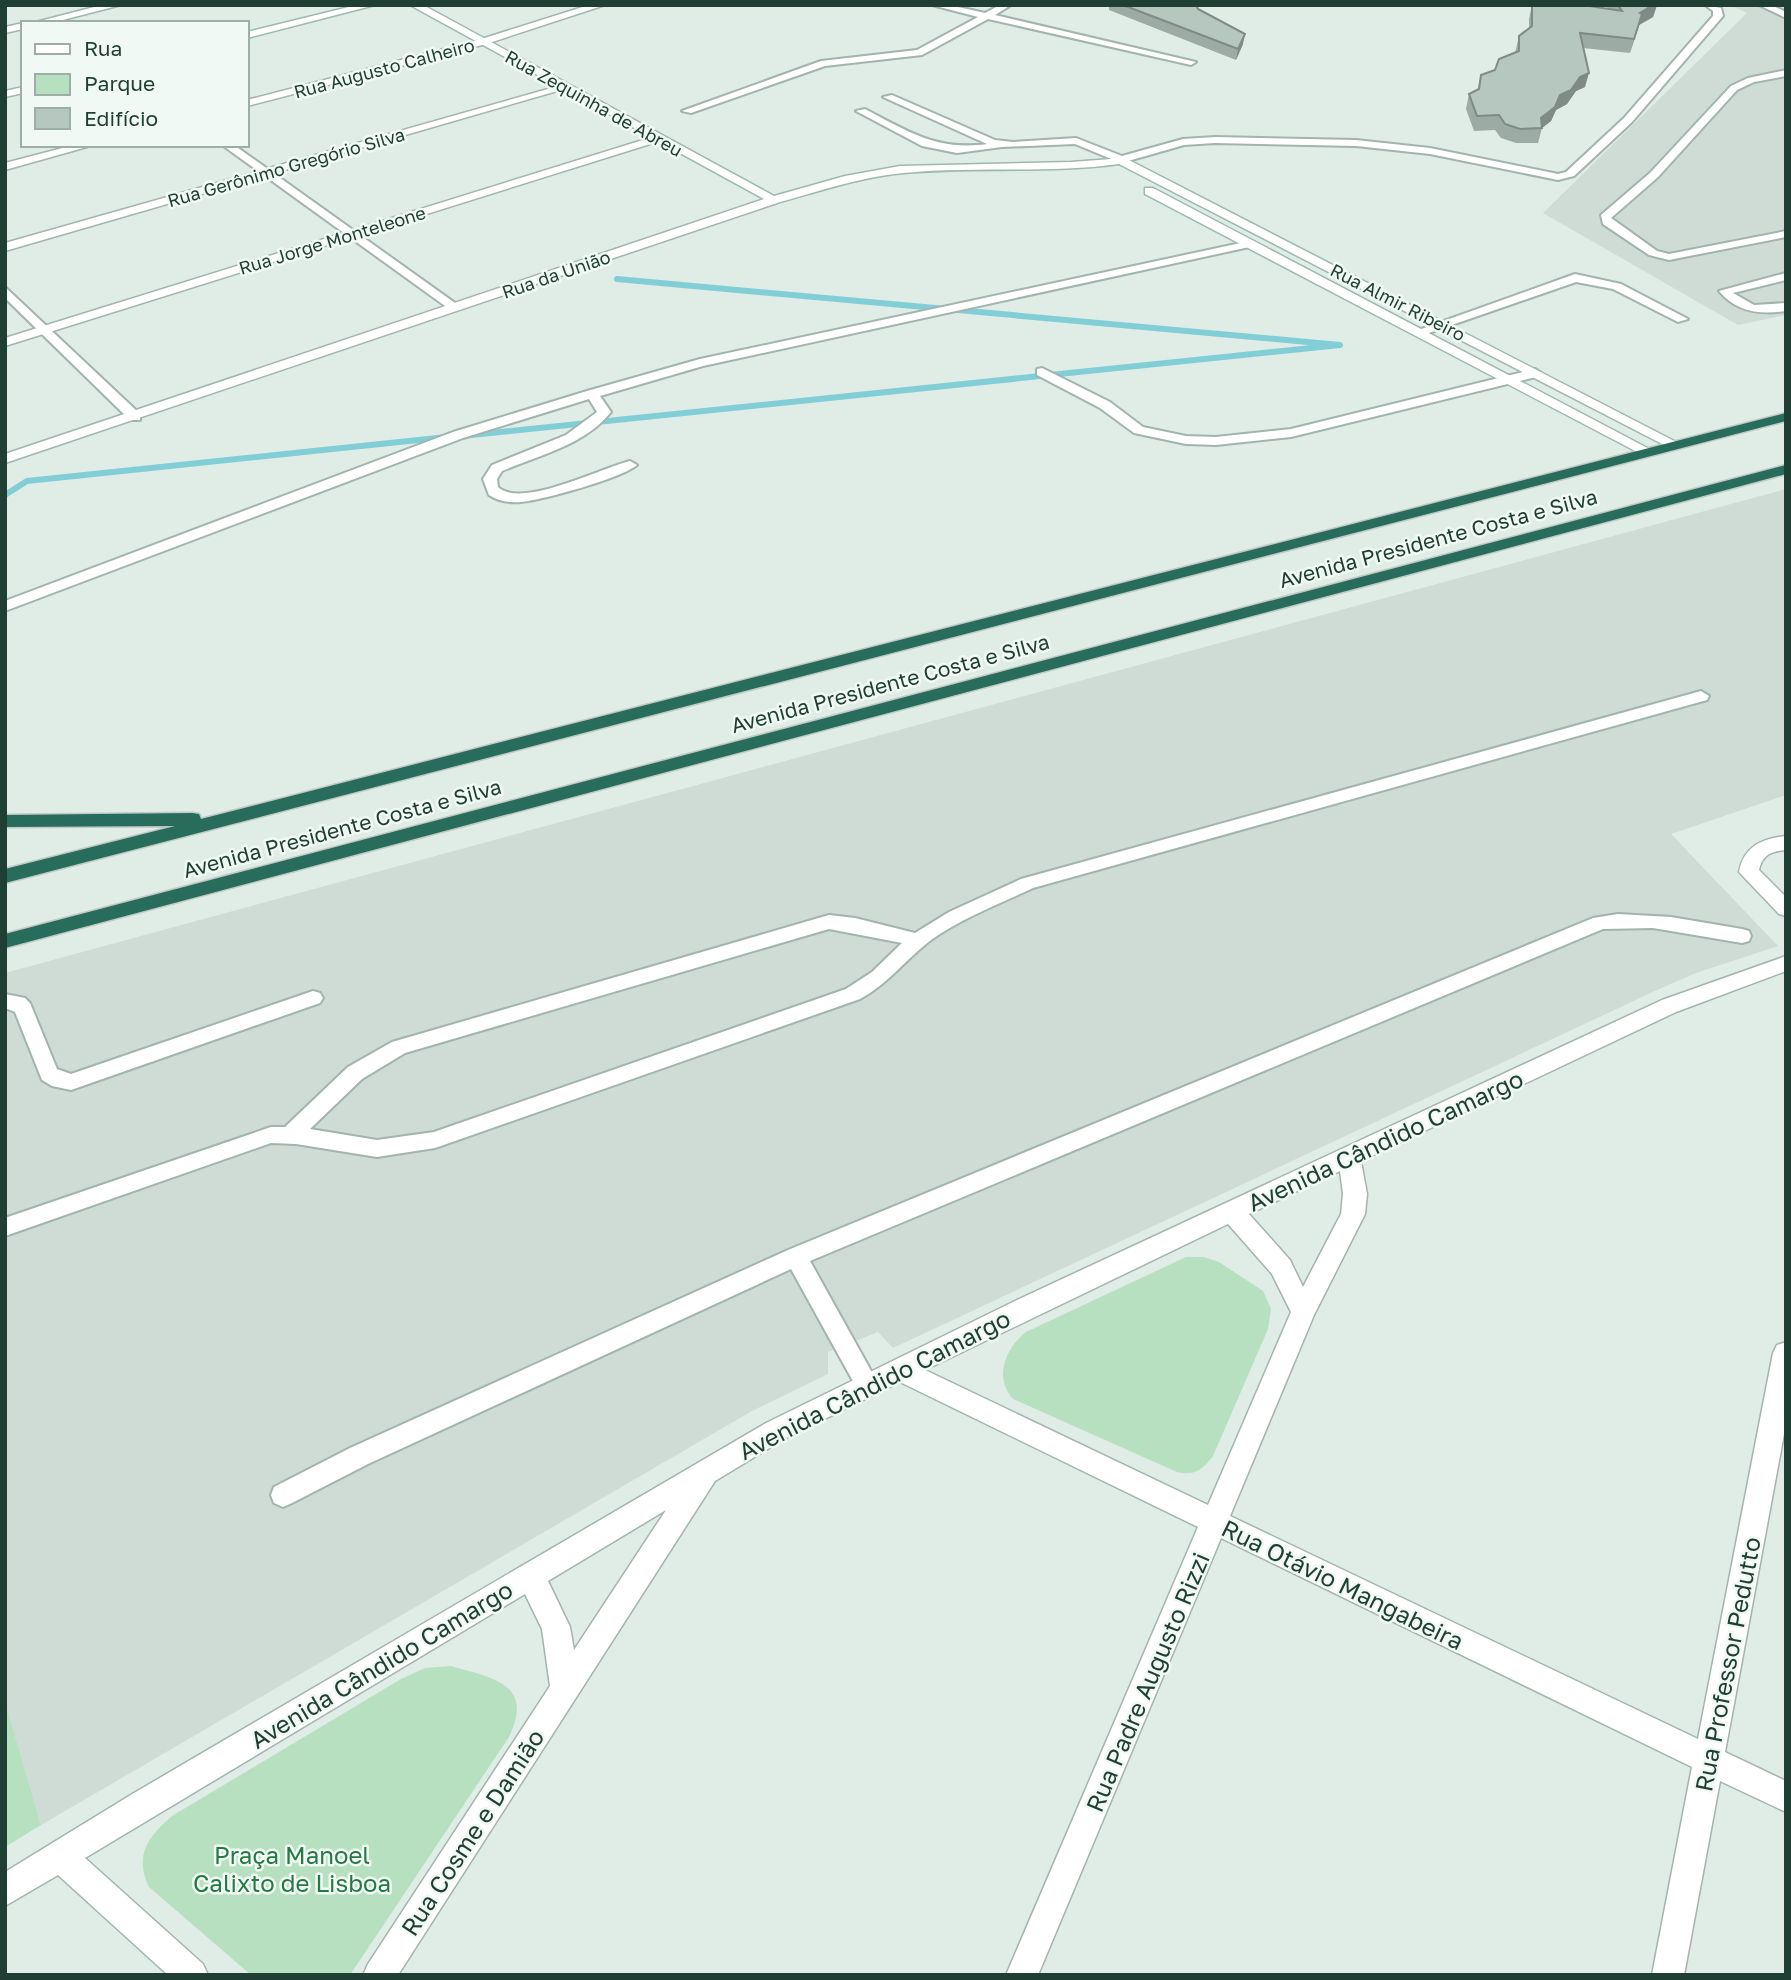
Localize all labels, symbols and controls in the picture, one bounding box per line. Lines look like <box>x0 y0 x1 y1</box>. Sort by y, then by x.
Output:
legend <box>21 21 248 147</box>
street label: Rua Augusto Calheiro <box>291 33 477 103</box>
text: Rua <box>84 35 122 61</box>
street label: Rua Zequinha de Abreu <box>502 45 686 161</box>
text: Parque <box>84 70 155 96</box>
text: Edifício <box>84 105 158 131</box>
street label: Rua Gerônimo Gregório Silva <box>165 123 407 211</box>
street label: Rua Jorge Monteleone <box>236 201 428 279</box>
street label: Rua da União <box>499 245 613 303</box>
street label: Rua Almir Ribeiro <box>1327 259 1469 345</box>
street label: Avenida Presidente Costa e Silva <box>1276 483 1600 593</box>
street label: Avenida Presidente Costa e Silva <box>728 628 1052 738</box>
street label: Avenida Presidente Costa e Silva <box>180 773 504 883</box>
street label: Avenida Cândido Camargo <box>1242 1063 1528 1217</box>
street label: Avenida Cândido Camargo <box>733 1303 1015 1465</box>
street label: Rua Otávio Mangabeira <box>1217 1513 1469 1655</box>
street label: Rua Professor Pedutto <box>1688 1534 1766 1794</box>
street label: Rua Padre Augusto Rizzi <box>1079 1548 1215 1816</box>
street label: Avenida Cândido Camargo <box>245 1574 517 1754</box>
street label: Rua Cosme e Damião <box>394 1723 550 1941</box>
park label: Praça Manoel Calixto de Lisboa <box>193 1840 391 1897</box>

